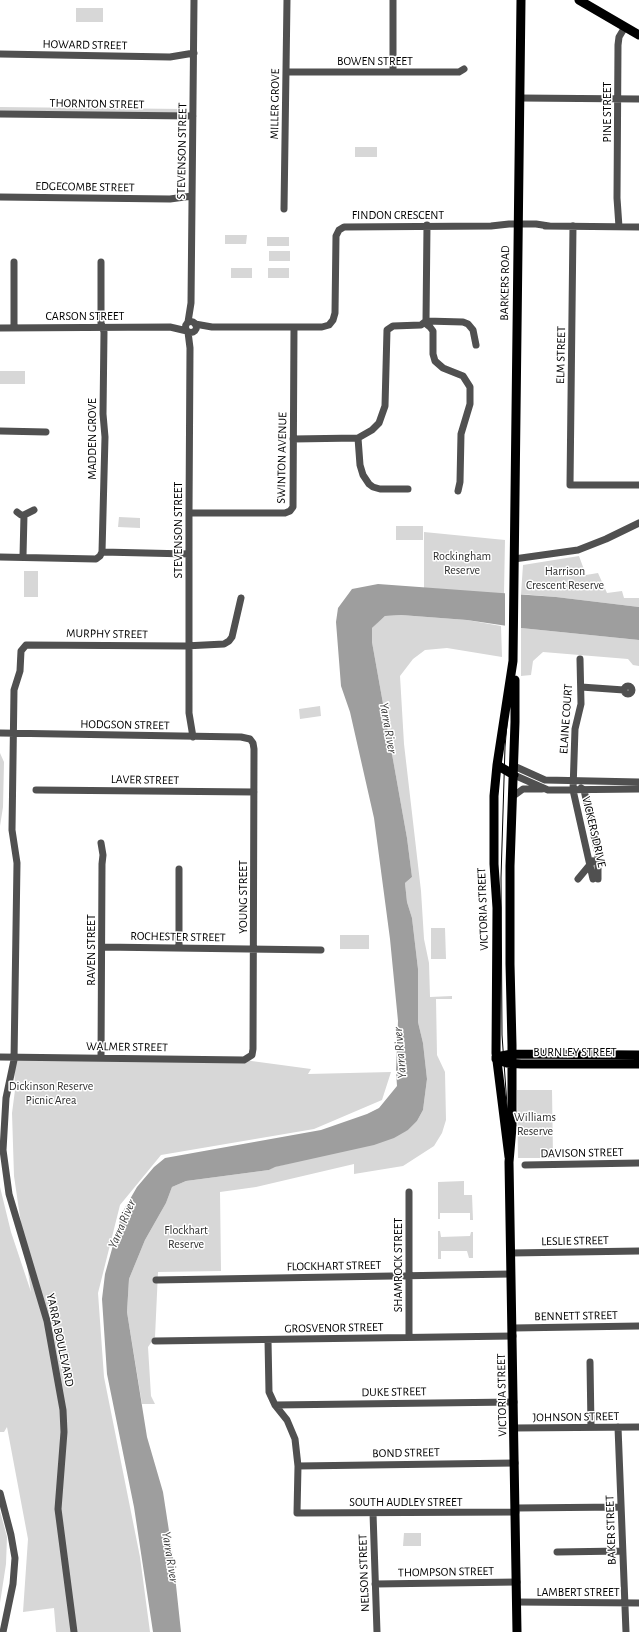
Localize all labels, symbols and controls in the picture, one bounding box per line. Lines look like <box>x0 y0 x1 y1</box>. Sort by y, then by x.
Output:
street label: HOWARD STREET <box>43 37 127 53</box>
street label: BOWEN STREET <box>337 54 413 68</box>
street label: MILLER GROVE <box>267 68 283 140</box>
street label: PINE STREET <box>600 82 614 142</box>
street label: THORNTON STREET <box>49 96 145 112</box>
street label: STEVENSON STREET <box>174 102 190 200</box>
street label: EDGECOMBE STREET <box>35 179 135 195</box>
street label: FINDON CRESCENT <box>352 208 444 222</box>
street label: BARKERS ROAD <box>497 245 513 321</box>
street label: CARSON STREET <box>46 309 124 323</box>
street label: ELM STREET <box>553 326 569 384</box>
street label: MADDEN GROVE <box>85 398 99 480</box>
street label: SWINTON AVENUE <box>274 412 290 504</box>
street label: STEVENSON STREET <box>171 482 185 578</box>
park label: Rockingham Reserve <box>433 549 491 577</box>
park label: Harrison Crescent Reserve <box>526 564 604 592</box>
street label: MURPHY STREET <box>66 626 148 642</box>
street label: ELAINE COURT <box>556 683 576 755</box>
water label: Yarra River <box>376 701 400 755</box>
street label: HODGSON STREET <box>80 717 170 733</box>
street label: LAVER STREET <box>111 772 179 788</box>
street label: VICKERS DRIVE <box>579 795 609 869</box>
street label: YOUNG STREET <box>236 860 250 934</box>
street label: VICTORIA STREET <box>474 867 492 951</box>
street label: RAVEN STREET <box>84 914 98 986</box>
street label: ROCHESTER STREET <box>130 929 226 945</box>
water label: Yarra River <box>390 1027 410 1079</box>
street label: WALMER STREET <box>86 1039 168 1055</box>
street label: BURNLEY STREET <box>533 1045 617 1059</box>
park label: Dickinson Reserve Picnic Area <box>9 1079 93 1107</box>
park label: Williams Reserve <box>514 1110 556 1138</box>
street label: DAVISON STREET <box>540 1145 624 1161</box>
water label: Yarra River <box>105 1197 139 1251</box>
street label: SHAMROCK STREET <box>391 1218 405 1312</box>
park label: Flockhart Reserve <box>164 1223 208 1251</box>
street label: LESLIE STREET <box>541 1233 609 1249</box>
street label: FLOCKHART STREET <box>286 1258 382 1274</box>
street label: YARRA BOULEVARD <box>43 1292 77 1388</box>
street label: BENNETT STREET <box>534 1308 618 1324</box>
street label: GROSVENOR STREET <box>284 1320 384 1336</box>
street label: VICTORIA STREET <box>494 1353 510 1437</box>
street label: DUKE STREET <box>361 1384 427 1400</box>
street label: JOHNSON STREET <box>533 1409 619 1425</box>
street label: BOND STREET <box>372 1445 440 1461</box>
street label: SOUTH AUDLEY STREET <box>349 1495 463 1509</box>
street label: BAKER STREET <box>603 1495 619 1565</box>
water label: Yarra River <box>158 1530 182 1584</box>
street label: NELSON STREET <box>355 1534 373 1612</box>
street label: THOMPSON STREET <box>398 1564 494 1580</box>
street label: LAMBERT STREET <box>536 1585 620 1599</box>

